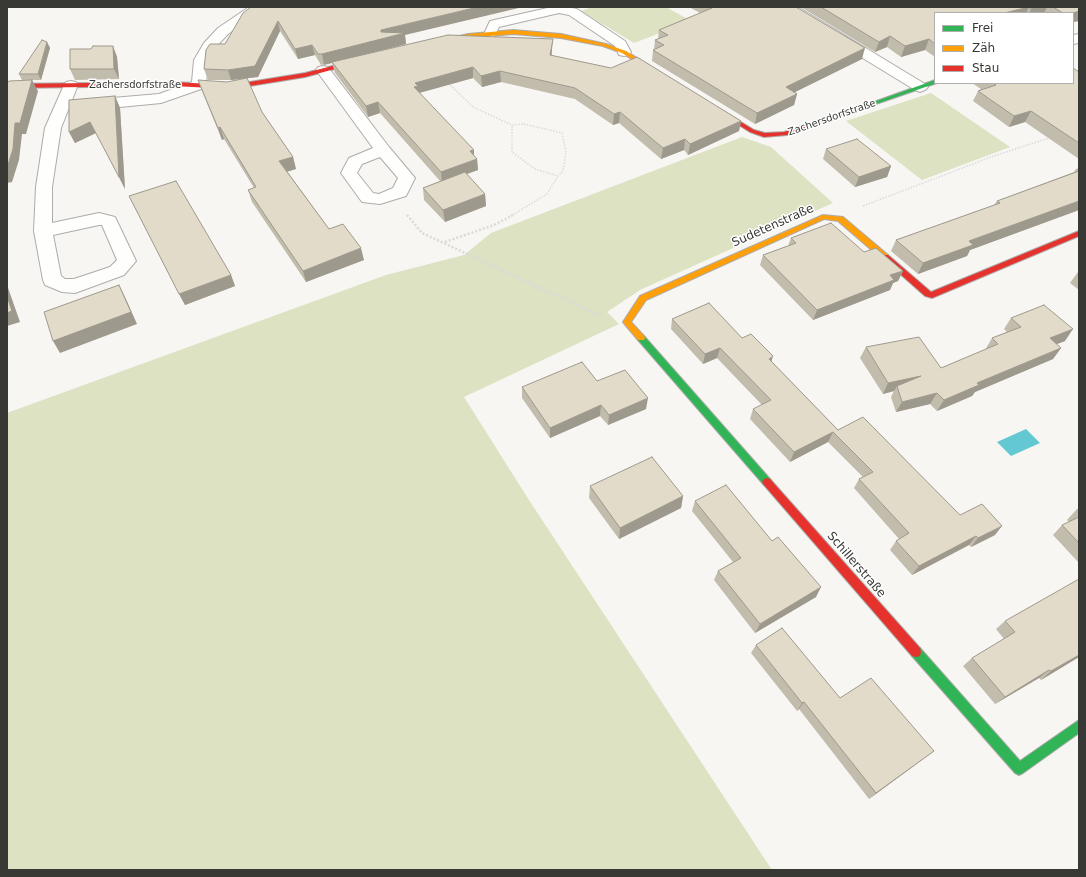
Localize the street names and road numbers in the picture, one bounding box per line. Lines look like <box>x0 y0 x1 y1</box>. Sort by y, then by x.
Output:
street label: Zachersdorfstraße <box>89 79 181 91</box>
street label: Zachersdorfstraße <box>786 97 878 139</box>
street label: Sudetenstraße <box>730 202 816 250</box>
street label: Schillerstraße <box>824 529 888 601</box>

